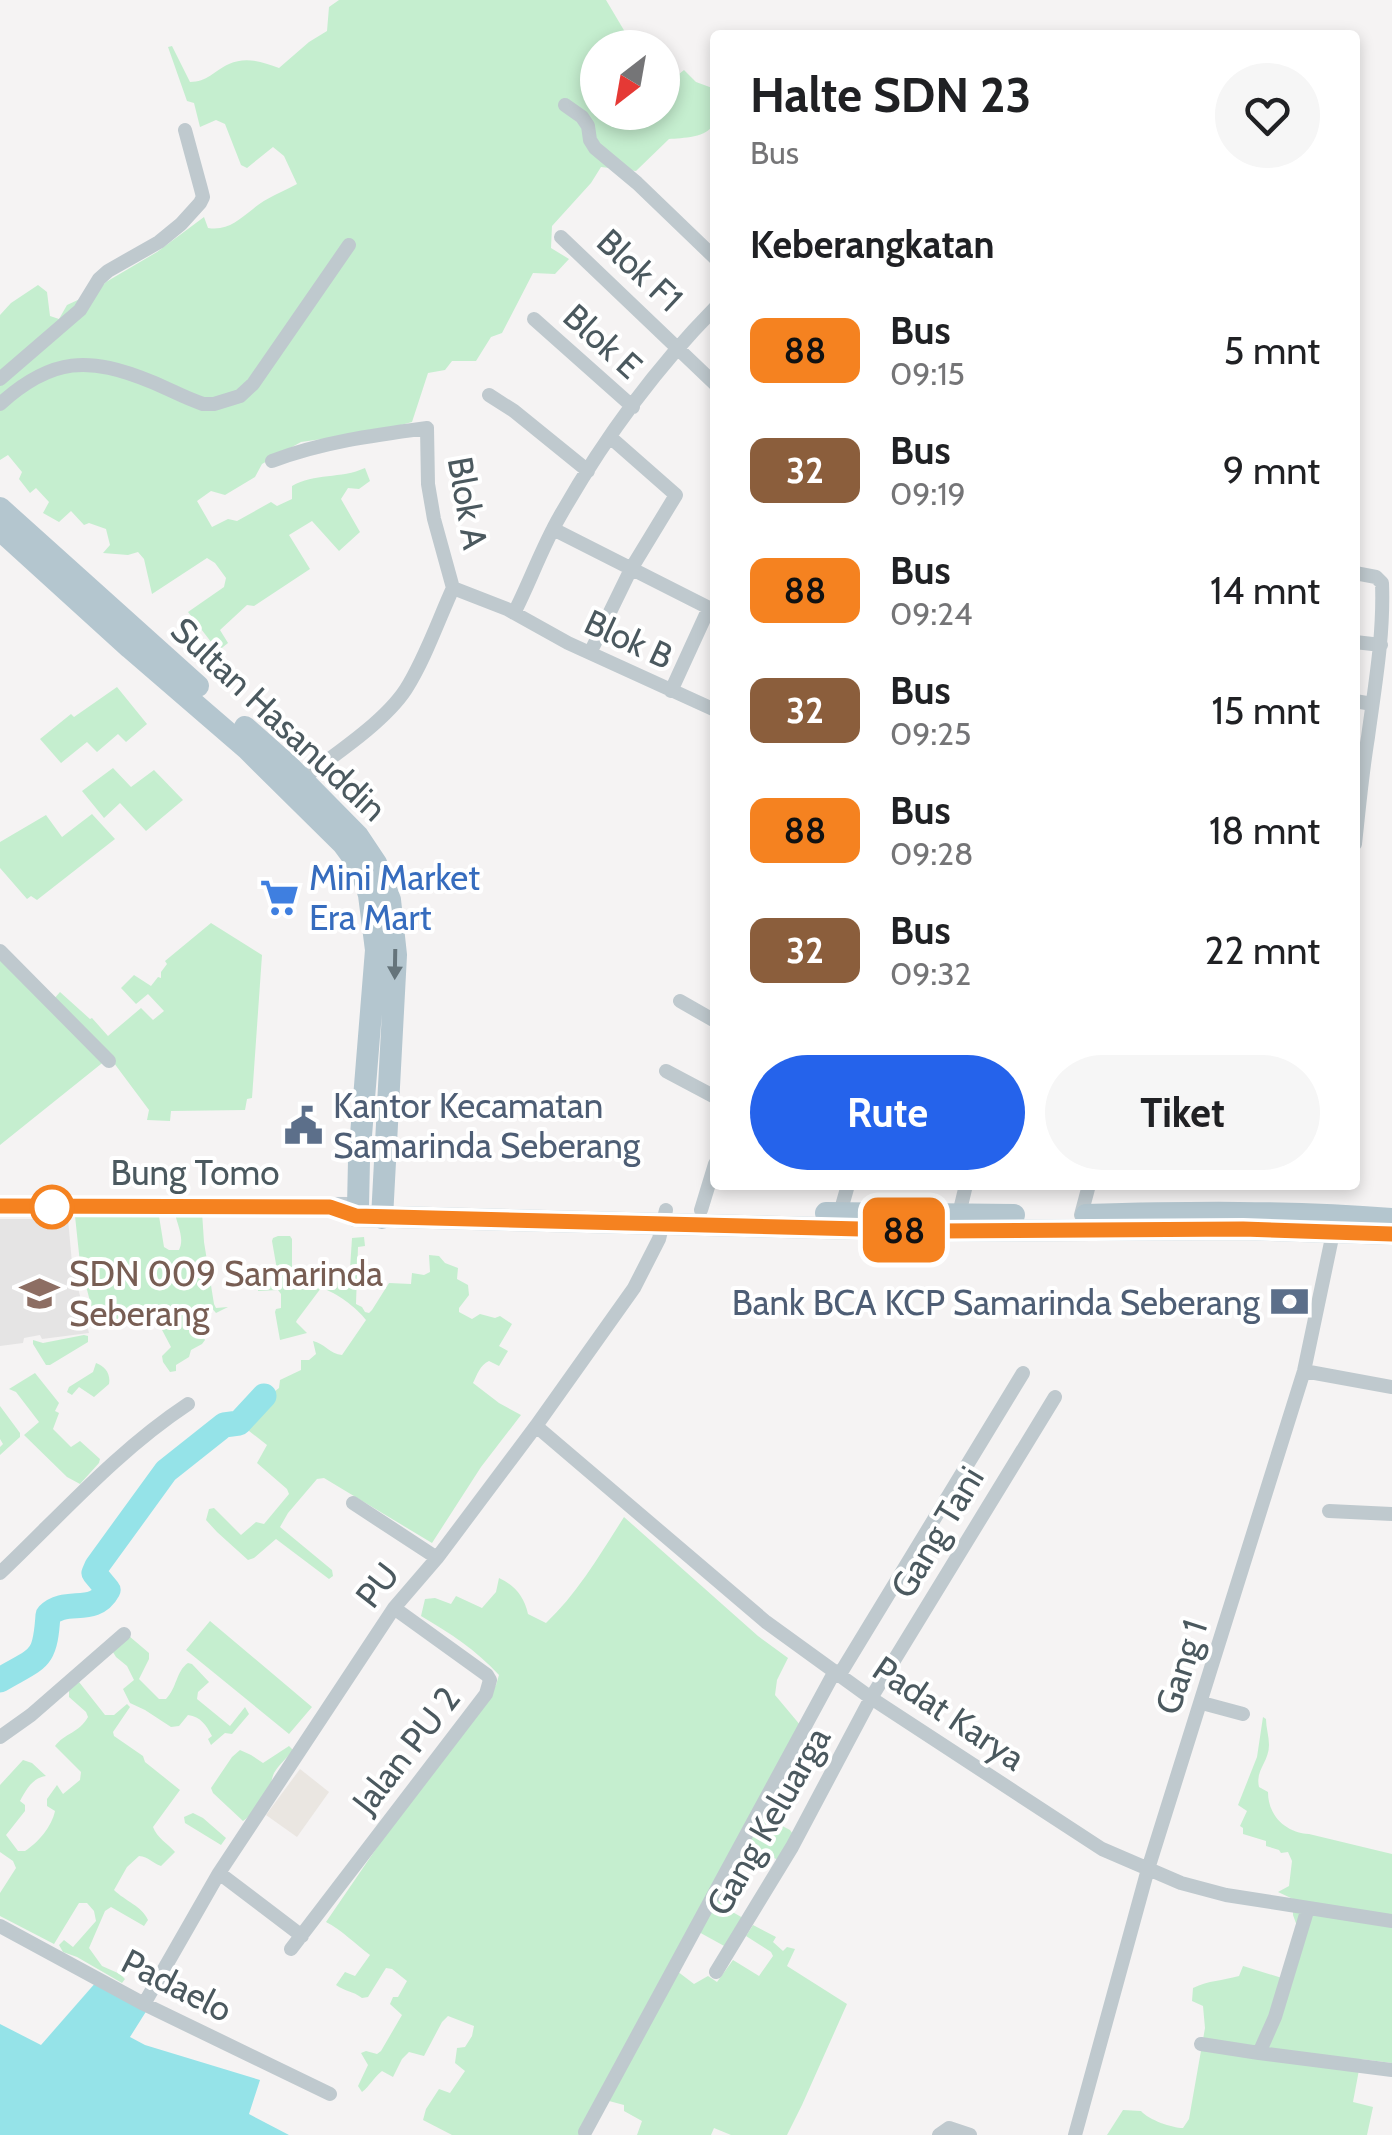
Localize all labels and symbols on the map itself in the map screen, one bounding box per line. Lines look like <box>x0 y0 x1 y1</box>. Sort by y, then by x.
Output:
north arrow <box>580 30 680 130</box>
street label: Blok F1 <box>588 220 692 320</box>
street label: Blok E <box>555 295 651 387</box>
street label: Blok A <box>439 453 497 553</box>
street label: Blok B <box>578 600 680 678</box>
street label: Sultan Hasanuddin <box>162 608 396 830</box>
place label: Mini Market Era Mart <box>309 856 480 939</box>
supermarket icon: Mini Market Era Mart <box>258 876 300 918</box>
one-way arrow <box>386 949 402 981</box>
place label: Kantor Kecamatan Samarinda Seberang <box>333 1084 641 1167</box>
public building icon: Kantor Kecamatan Samarinda Seberang <box>282 1104 324 1146</box>
street label: Bung Tomo <box>110 1151 280 1194</box>
unlabelled marker <box>31 1186 73 1228</box>
line badge: 88 <box>859 1198 949 1262</box>
place label: SDN 009 Samarinda Seberang <box>69 1252 383 1335</box>
school or university icon: SDN 009 Samarinda Seberang <box>18 1272 60 1314</box>
place label: Bank BCA KCP Samarinda Seberang <box>732 1281 1261 1324</box>
bank icon: Bank BCA KCP Samarinda Seberang <box>1269 1281 1311 1323</box>
street label: Gang Tani <box>881 1459 993 1605</box>
street label: PU <box>346 1554 408 1616</box>
street label: Gang 1 <box>1146 1614 1216 1720</box>
street label: Padat Karya <box>865 1647 1033 1780</box>
street label: Jalan PU 2 <box>342 1678 469 1823</box>
street label: Gang Keluarga <box>697 1719 839 1923</box>
street label: Padaelo <box>115 1939 239 2031</box>

